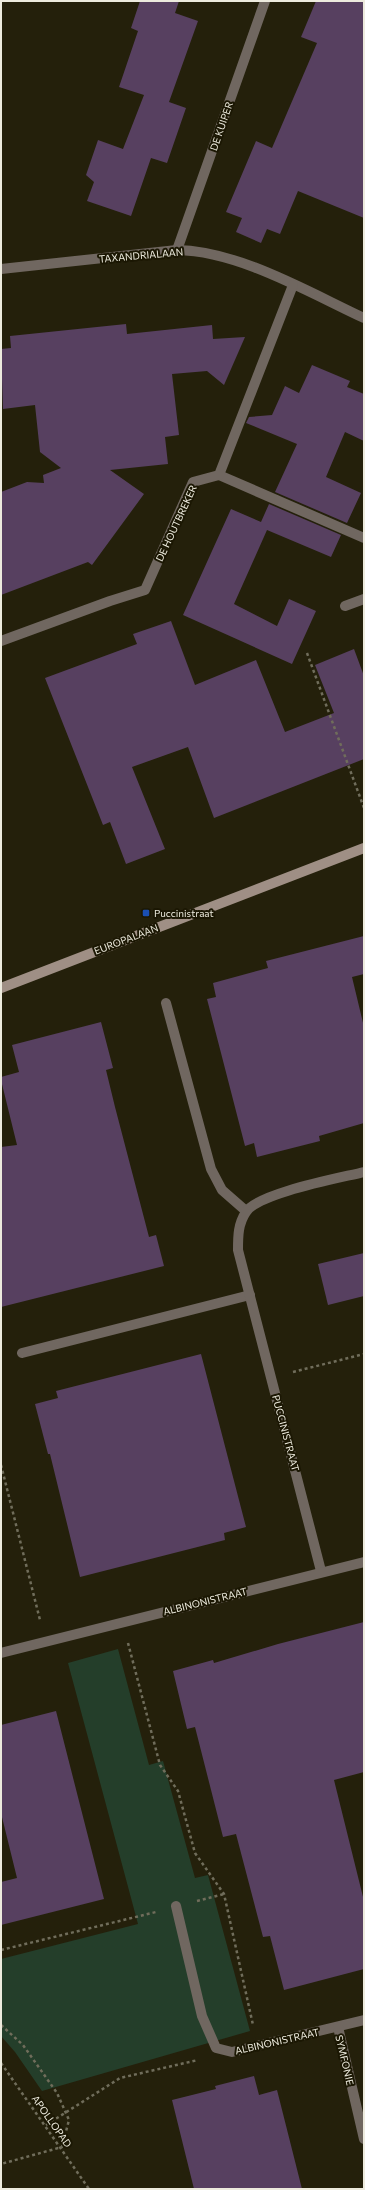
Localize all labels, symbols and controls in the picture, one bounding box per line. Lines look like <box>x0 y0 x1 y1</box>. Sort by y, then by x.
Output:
street label: DE KUIPER <box>207 100 235 152</box>
street label: TAXANDRIALAAN <box>98 245 184 265</box>
street label: DE HOUTBREKER <box>153 483 199 563</box>
place label: Puccinistraat <box>154 907 214 919</box>
marker: Puccinistraat <box>141 908 151 918</box>
street label: EUROPALAAN <box>92 921 160 957</box>
street label: PUCCINISTRAAT <box>270 1393 302 1473</box>
street label: ALBINONISTRAAT <box>162 1585 249 1617</box>
street label: ALBINONISTRAAT <box>234 2025 321 2057</box>
street label: SYMFONIE <box>333 2034 357 2086</box>
street label: APOLLOPAD <box>30 2093 74 2149</box>

